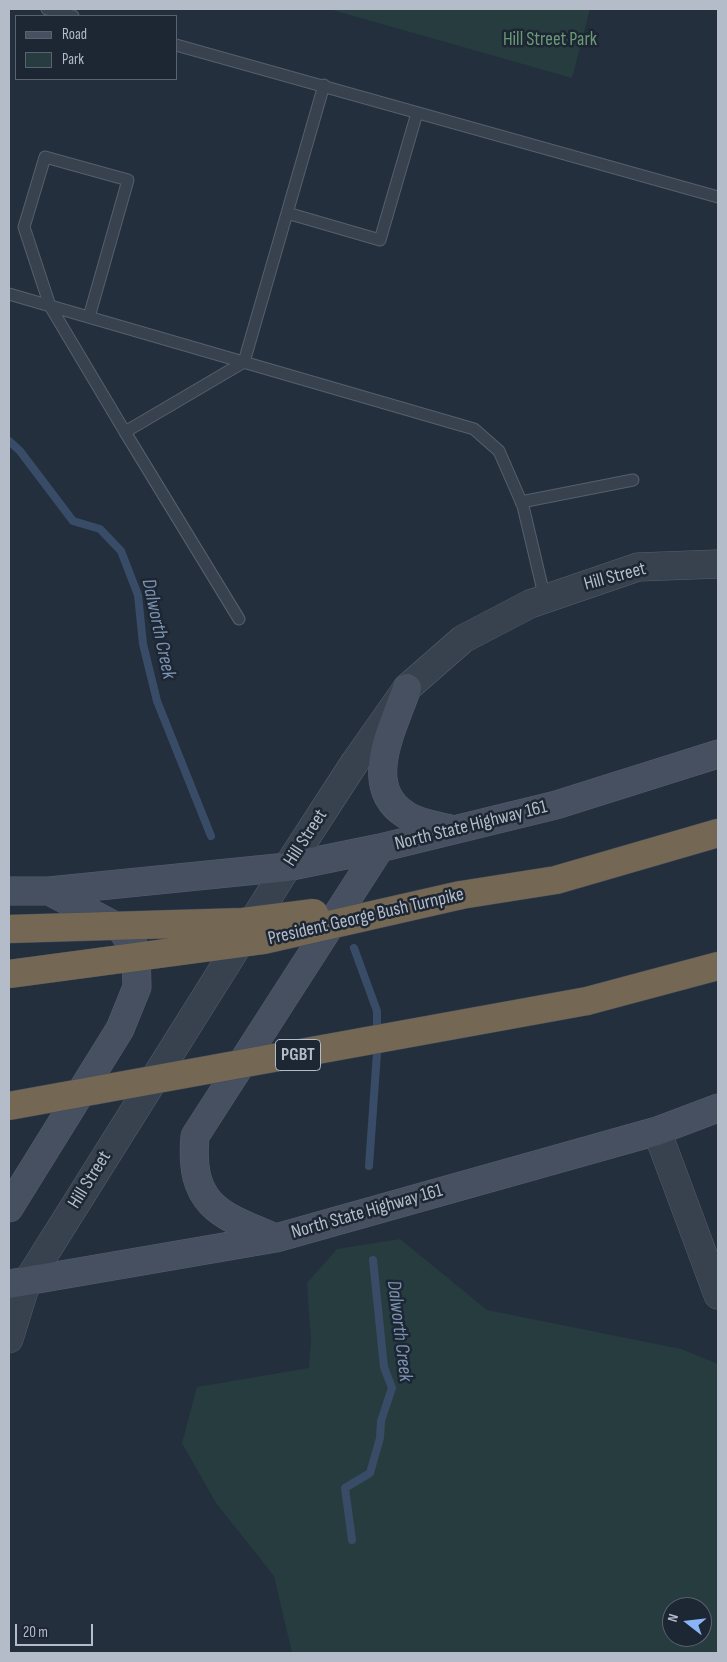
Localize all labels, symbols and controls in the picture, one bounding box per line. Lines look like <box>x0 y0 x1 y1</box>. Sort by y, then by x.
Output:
legend <box>15 15 178 80</box>
text: Road <box>62 25 87 44</box>
park label: Hill Street Park <box>503 29 597 51</box>
text: Park <box>62 50 84 69</box>
street label: Hill Street <box>581 558 649 596</box>
water label: Dalworth Creek <box>136 577 180 681</box>
street label: North State Highway 161 <box>392 796 550 856</box>
street label: Hill Street <box>279 805 333 871</box>
street label: President George Bush Turnpike <box>266 883 466 951</box>
road number: PGBT <box>276 1040 320 1070</box>
street label: Hill Street <box>64 1147 116 1213</box>
street label: North State Highway 161 <box>289 1180 445 1244</box>
water label: Dalworth Creek <box>381 1279 417 1383</box>
north arrow <box>662 1597 712 1647</box>
text: N <box>664 1612 682 1624</box>
scale bar <box>18 1614 95 1646</box>
text: 20 m <box>23 1623 48 1642</box>

